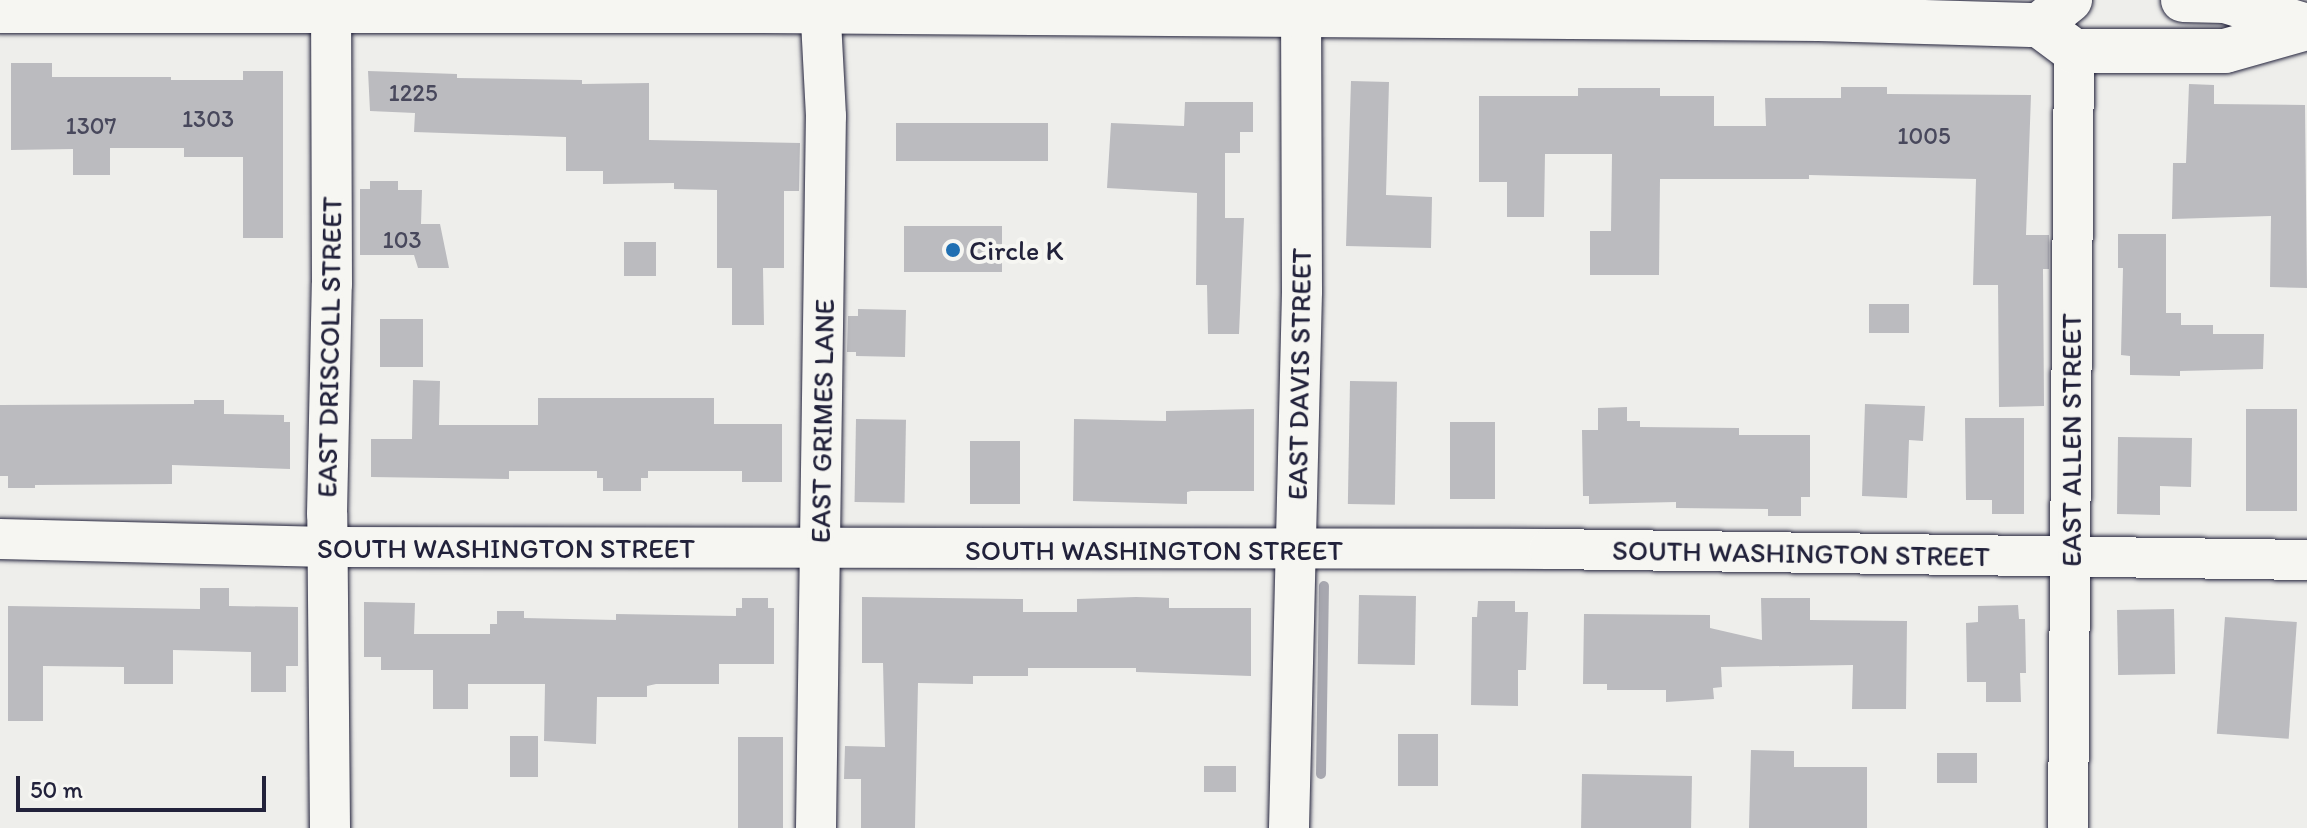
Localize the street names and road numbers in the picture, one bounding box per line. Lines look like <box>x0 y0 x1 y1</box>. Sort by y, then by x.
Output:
street label: EAST DRISCOLL STREET <box>310 196 348 498</box>
street label: EAST DAVIS STREET <box>1280 249 1318 499</box>
street label: EAST GRIMES LANE <box>803 299 841 543</box>
street label: EAST ALLEN STREET <box>2054 313 2088 567</box>
street label: SOUTH WASHINGTON STREET <box>319 531 693 565</box>
street label: SOUTH WASHINGTON STREET <box>967 533 1341 567</box>
street label: SOUTH WASHINGTON STREET <box>1613 533 1989 573</box>

